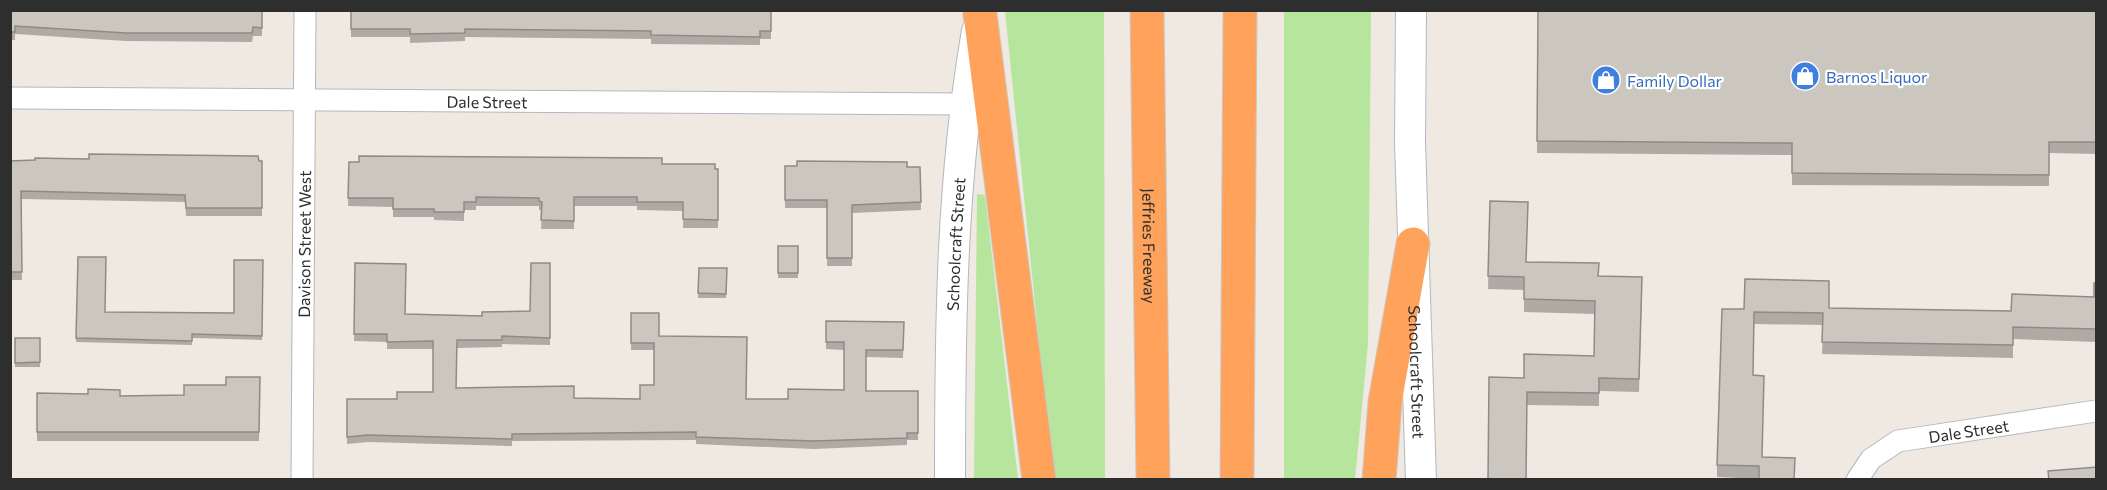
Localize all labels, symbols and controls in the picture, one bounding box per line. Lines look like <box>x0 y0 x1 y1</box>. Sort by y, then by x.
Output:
shop icon: Barnos Liquor <box>1789 60 1821 92</box>
shop icon: Family Dollar <box>1590 64 1622 96</box>
place label: Barnos Liquor <box>1826 67 1928 86</box>
place label: Family Dollar <box>1627 71 1723 90</box>
street label: Dale Street <box>446 91 528 111</box>
street label: Davison Street West <box>294 170 313 318</box>
street label: Schoolcraft Street <box>942 176 968 311</box>
street label: Jeffries Freeway <box>1140 188 1160 304</box>
street label: Schoolcraft Street <box>1406 305 1429 439</box>
street label: Dale Street <box>1927 415 2010 446</box>

